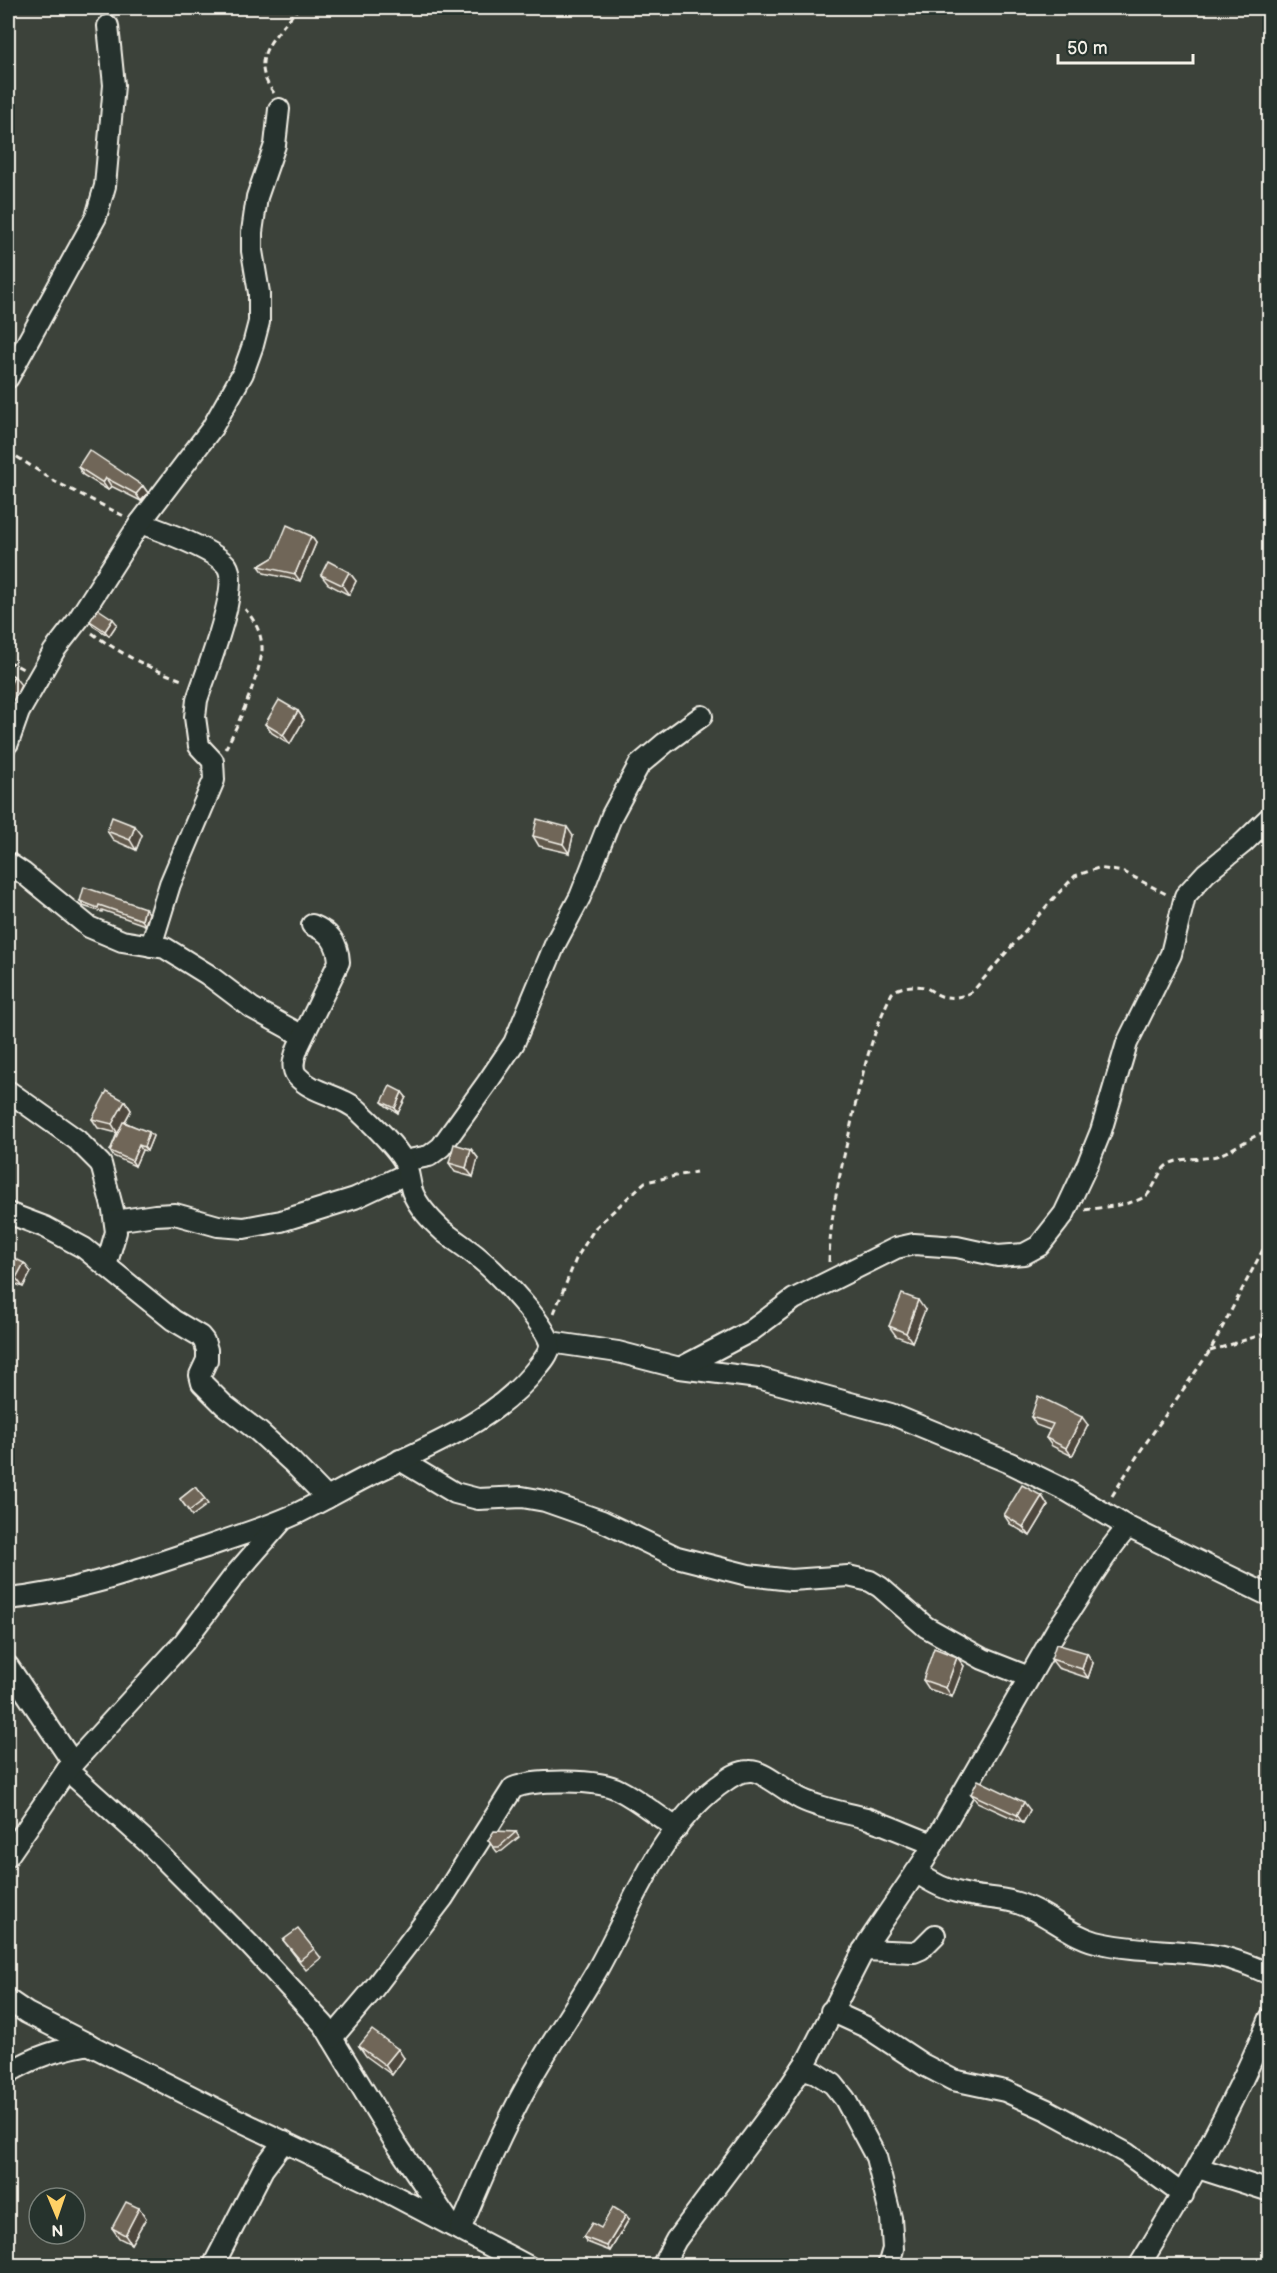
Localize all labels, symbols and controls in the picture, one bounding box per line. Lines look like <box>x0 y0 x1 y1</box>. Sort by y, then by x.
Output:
scale bar <box>1058 27 1193 65</box>
text: 50 m <box>1067 38 1108 59</box>
north arrow <box>27 2186 87 2246</box>
text: N <box>51 2220 64 2239</box>

